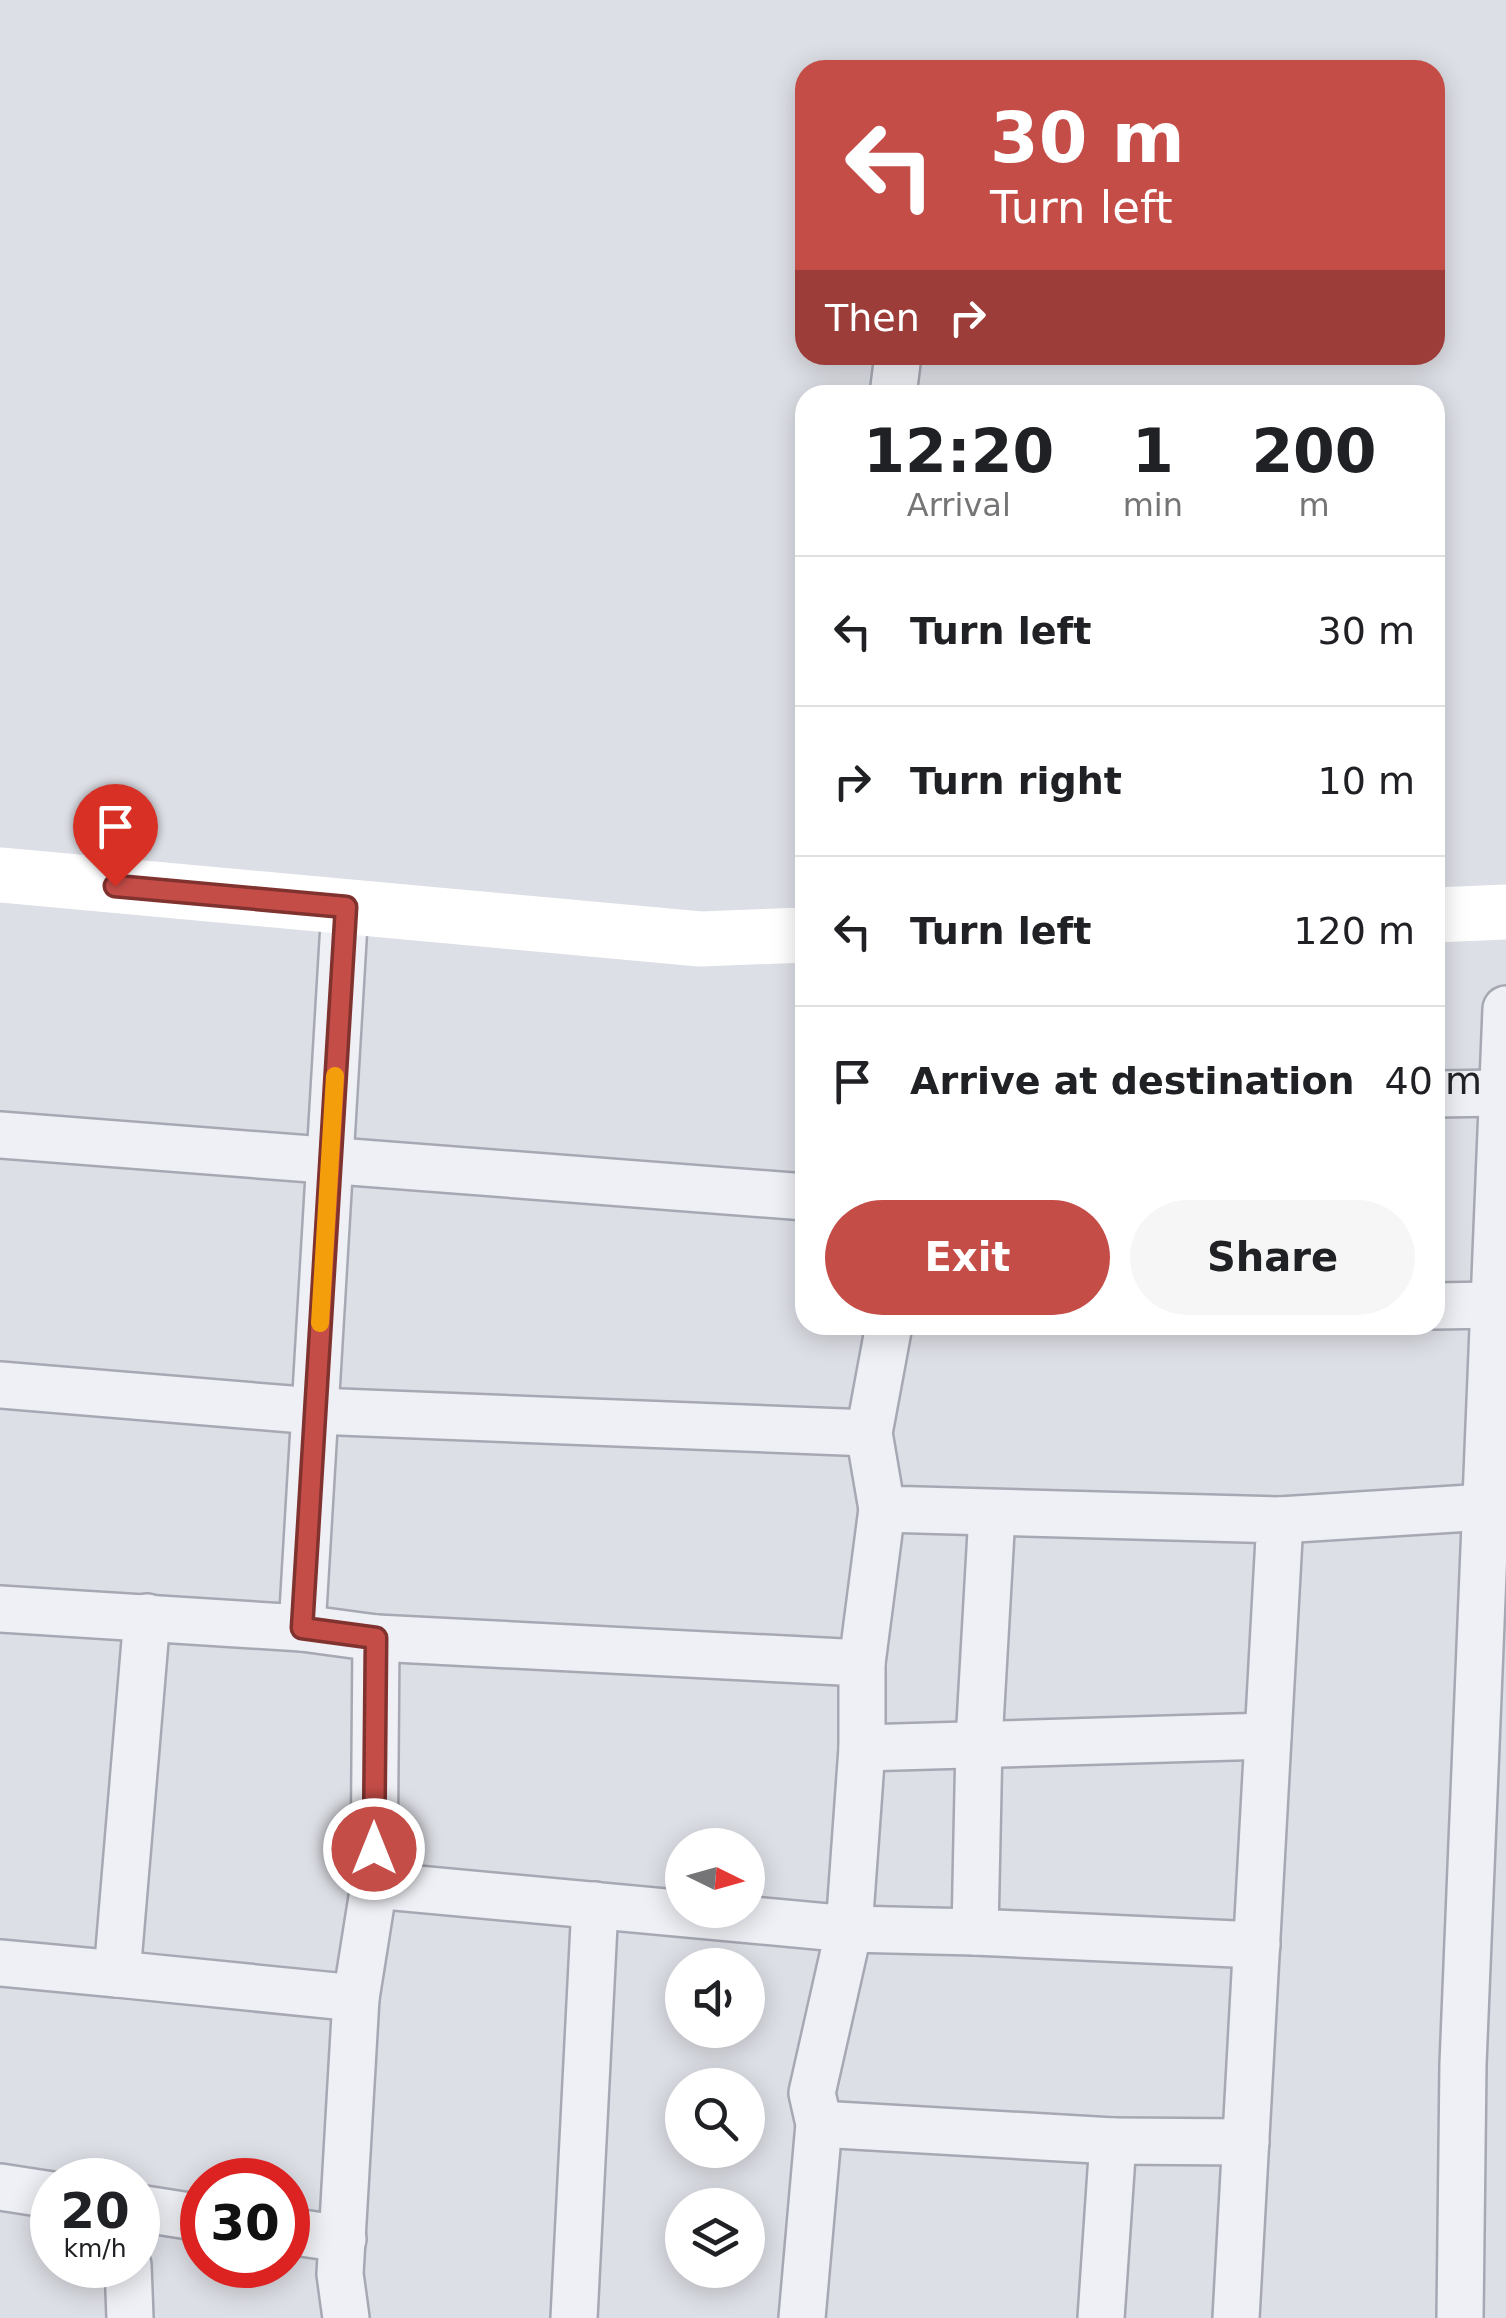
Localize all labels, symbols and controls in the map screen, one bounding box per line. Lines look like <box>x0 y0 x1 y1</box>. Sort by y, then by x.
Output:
text: 30 m <box>990 97 1185 179</box>
icon: left <box>825 100 955 230</box>
text: Turn left <box>990 181 1173 234</box>
icon: right <box>940 290 995 345</box>
text: Then <box>825 296 920 340</box>
text: 12:20 <box>863 416 1054 486</box>
text: 1 <box>1132 416 1174 486</box>
text: 200 <box>1251 416 1377 486</box>
text: Arrival <box>907 486 1011 524</box>
text: min <box>1123 486 1183 524</box>
text: m <box>1298 486 1330 524</box>
icon: left <box>825 604 880 659</box>
text: Turn left <box>910 609 1091 653</box>
text: 30 m <box>1318 609 1415 653</box>
icon: right <box>825 754 880 809</box>
text: Turn right <box>910 759 1122 803</box>
text: 10 m <box>1318 759 1415 803</box>
pin <box>73 784 158 887</box>
icon: arrive <box>88 799 143 854</box>
icon: left <box>825 904 880 959</box>
text: Turn left <box>910 909 1091 953</box>
text: 120 m <box>1293 909 1415 953</box>
icon: arrive <box>825 1054 880 1109</box>
text: Arrive at destination <box>910 1059 1355 1103</box>
text: 40 m <box>1385 1059 1482 1103</box>
button: Exit <box>825 1200 1110 1315</box>
button: Share <box>1130 1200 1415 1315</box>
position arrow <box>322 1797 426 1901</box>
north arrow <box>665 1828 765 1928</box>
map controls <box>665 1828 765 2288</box>
button: sound <box>665 1948 765 2048</box>
button: search <box>665 2068 765 2168</box>
speed limit sign: 30 <box>180 2158 310 2288</box>
text: 20 <box>60 2182 130 2240</box>
button: layers <box>665 2188 765 2288</box>
text: km/h <box>63 2234 127 2263</box>

